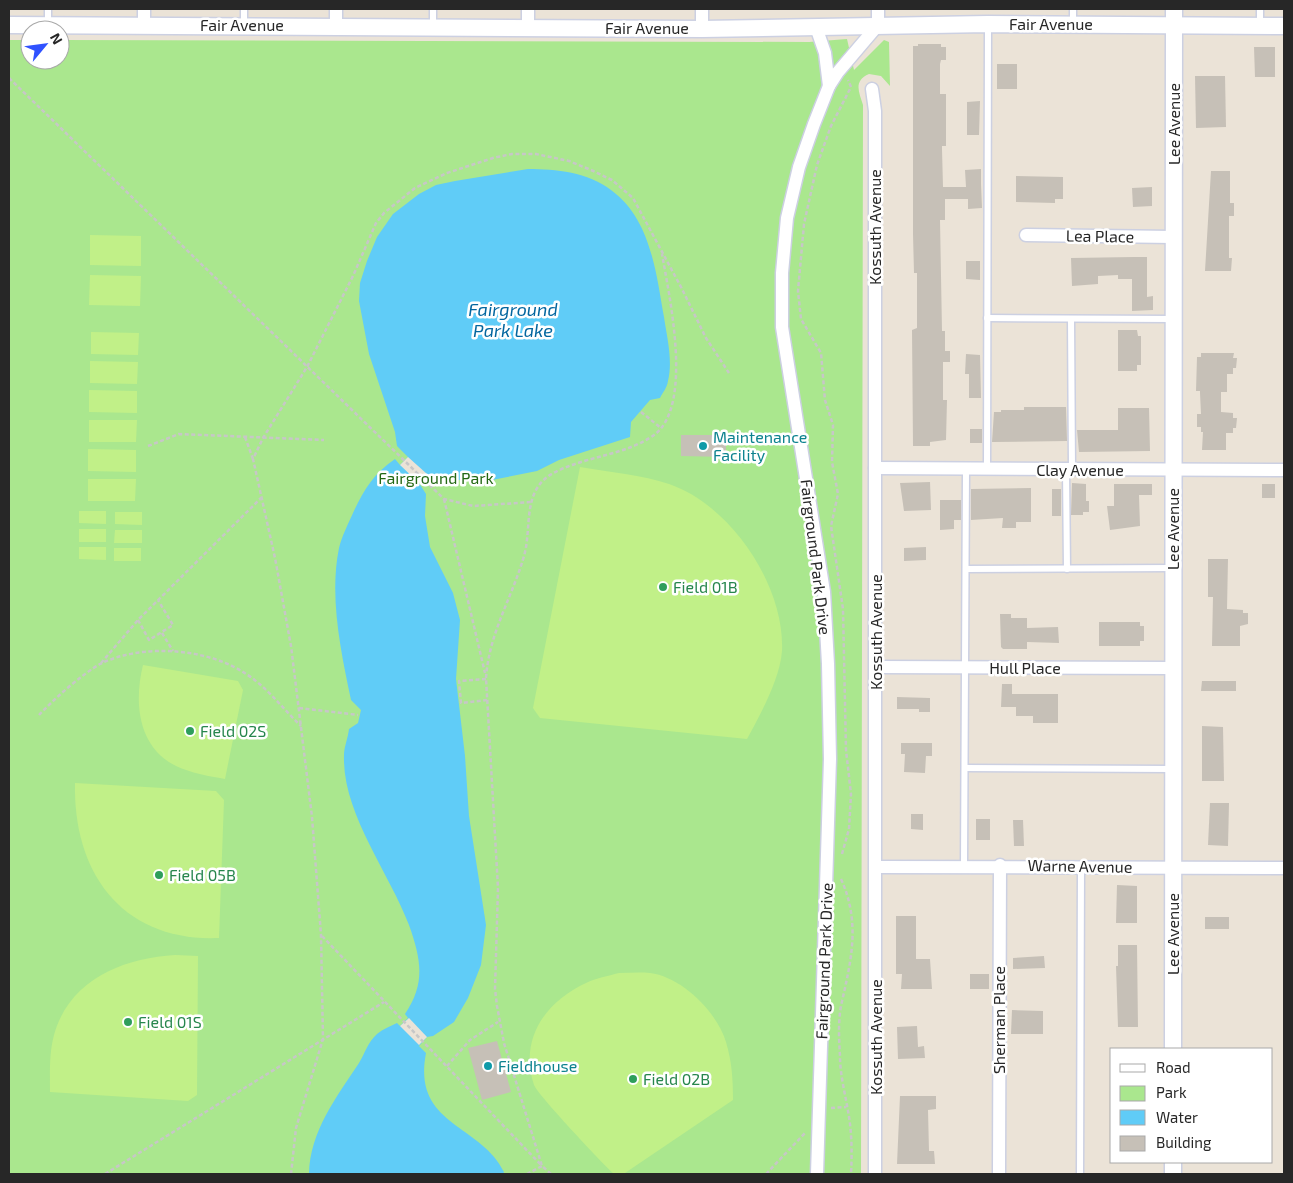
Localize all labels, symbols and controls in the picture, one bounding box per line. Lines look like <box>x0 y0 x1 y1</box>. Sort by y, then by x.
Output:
street label: Fair Avenue <box>1009 14 1093 33</box>
street label: Fair Avenue <box>200 15 284 34</box>
street label: Fair Avenue <box>605 18 689 37</box>
north arrow <box>20 20 70 70</box>
text: N <box>47 30 67 47</box>
street label: Lee Avenue <box>1164 83 1183 165</box>
street label: Kossuth Avenue <box>865 169 884 285</box>
street label: Lea Place <box>1066 225 1134 246</box>
water label: Fairground Park Lake <box>468 298 558 341</box>
place label: Maintenance Facility <box>713 427 807 464</box>
marker: Maintenance Facility <box>697 440 709 452</box>
street label: Clay Avenue <box>1036 460 1124 479</box>
park label: Fairground Park <box>378 468 494 487</box>
street label: Fairground Park Drive <box>798 478 835 636</box>
street label: Lee Avenue <box>1163 488 1182 570</box>
street label: Kossuth Avenue <box>866 574 885 690</box>
place label: Field 01B <box>673 577 738 596</box>
marker: Field 01B <box>657 581 669 593</box>
street label: Hull Place <box>989 658 1061 677</box>
place label: Field 02S <box>200 721 266 740</box>
marker: Field 02S <box>184 725 196 737</box>
street label: Warne Avenue <box>1027 855 1133 876</box>
place label: Field 05B <box>169 865 236 884</box>
marker: Field 05B <box>153 869 165 881</box>
street label: Fairground Park Drive <box>811 882 836 1040</box>
street label: Lee Avenue <box>1163 893 1182 975</box>
street label: Sherman Place <box>989 966 1008 1074</box>
street label: Kossuth Avenue <box>866 979 885 1095</box>
place label: Field 01S <box>138 1012 202 1031</box>
marker: Field 01S <box>122 1016 134 1028</box>
legend <box>1110 1048 1273 1163</box>
place label: Fieldhouse <box>498 1056 577 1075</box>
text: Road <box>1156 1058 1191 1076</box>
marker: Fieldhouse <box>482 1060 494 1072</box>
place label: Field 02B <box>643 1069 710 1088</box>
marker: Field 02B <box>627 1073 639 1085</box>
text: Park <box>1156 1083 1187 1101</box>
text: Water <box>1156 1108 1198 1126</box>
text: Building <box>1156 1133 1212 1151</box>

